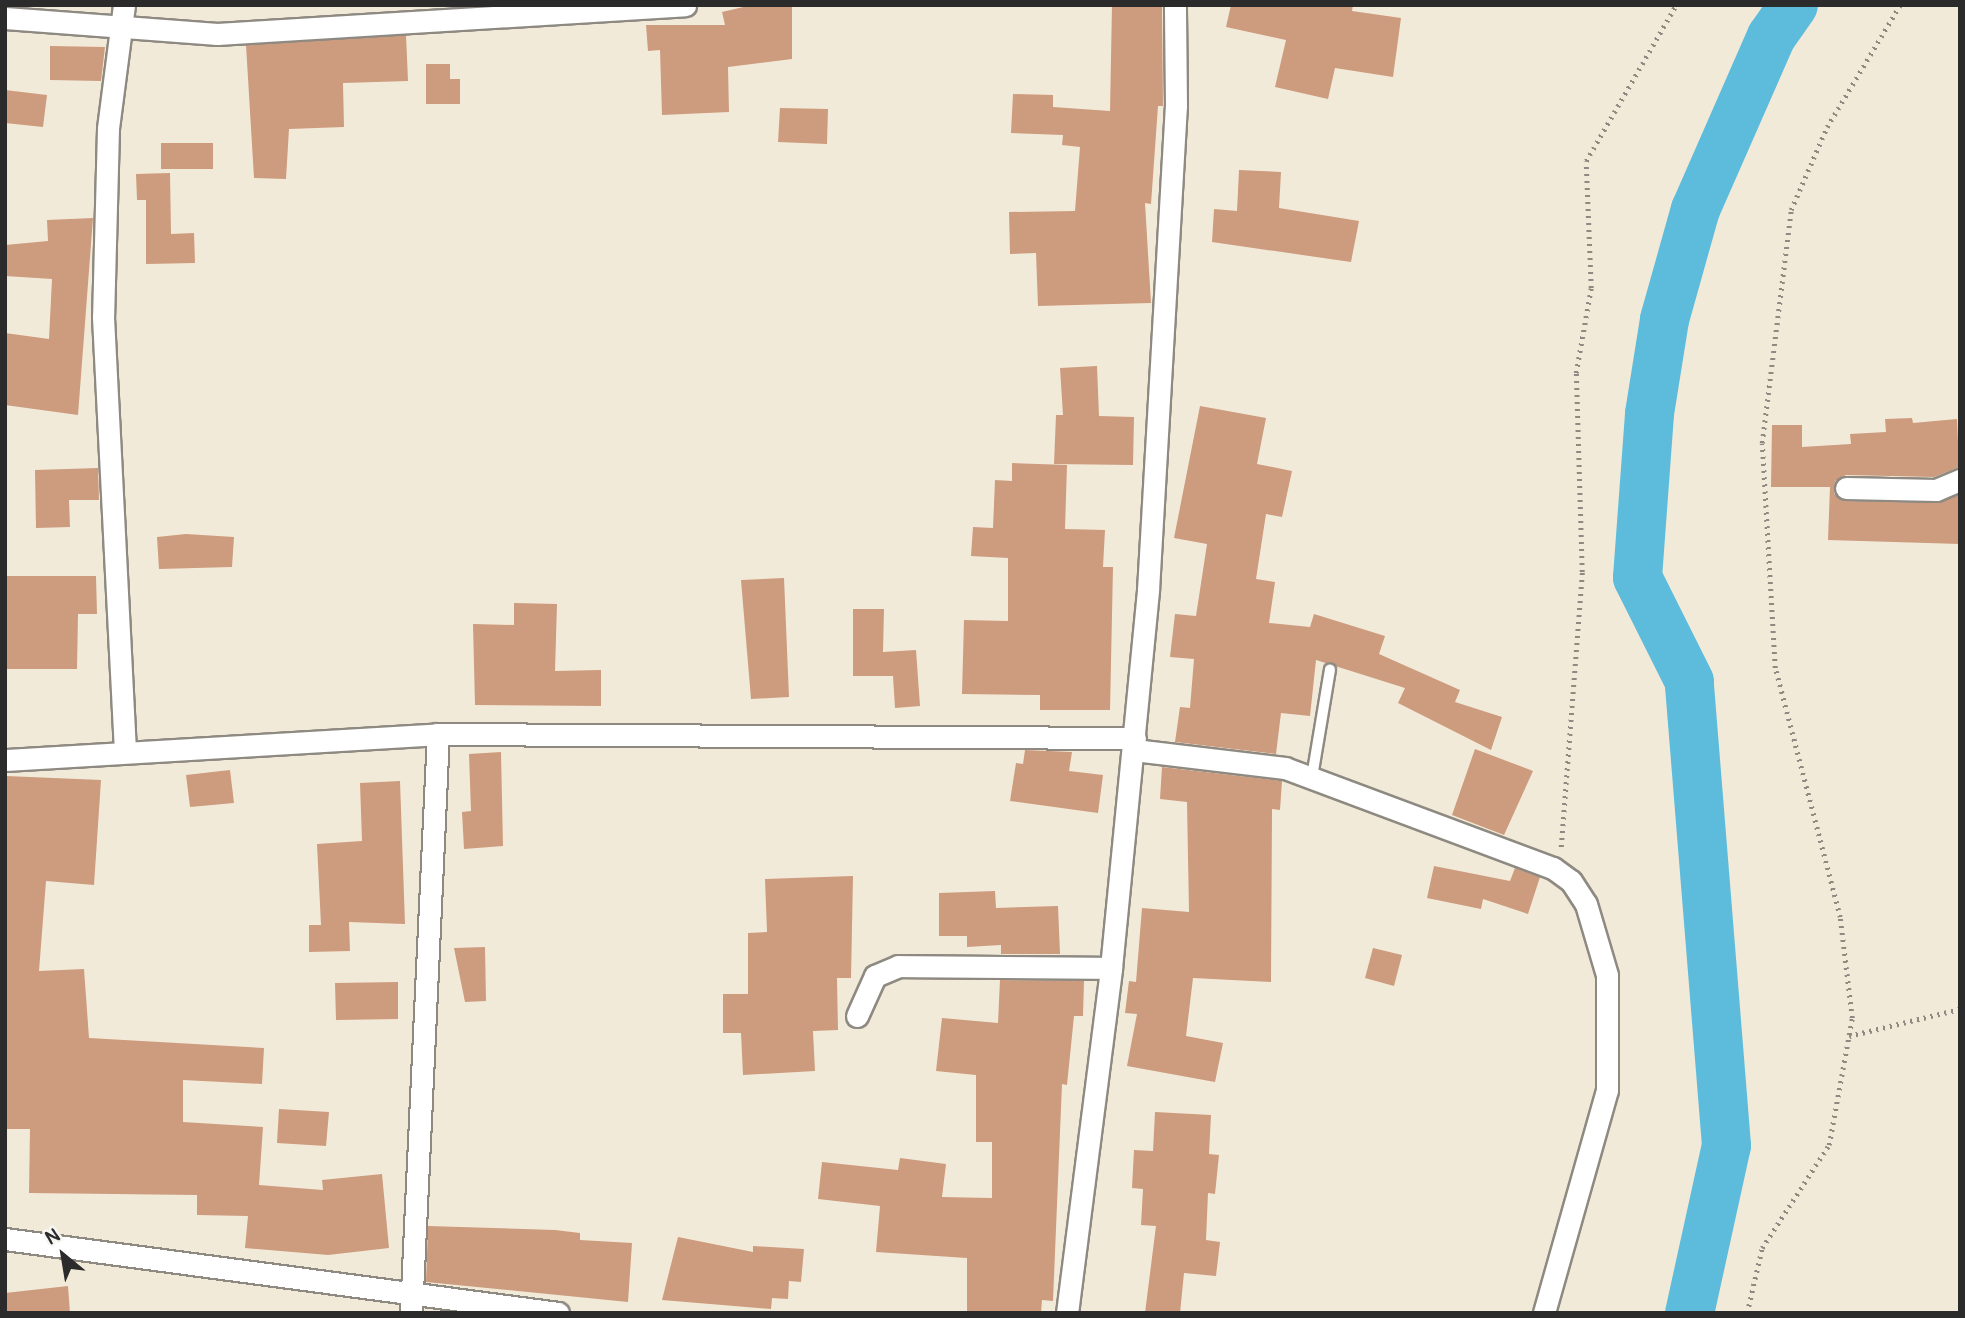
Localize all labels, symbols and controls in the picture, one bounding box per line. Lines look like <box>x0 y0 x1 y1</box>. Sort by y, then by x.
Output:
north arrow <box>28 1220 98 1290</box>
text: N <box>41 1223 64 1250</box>

